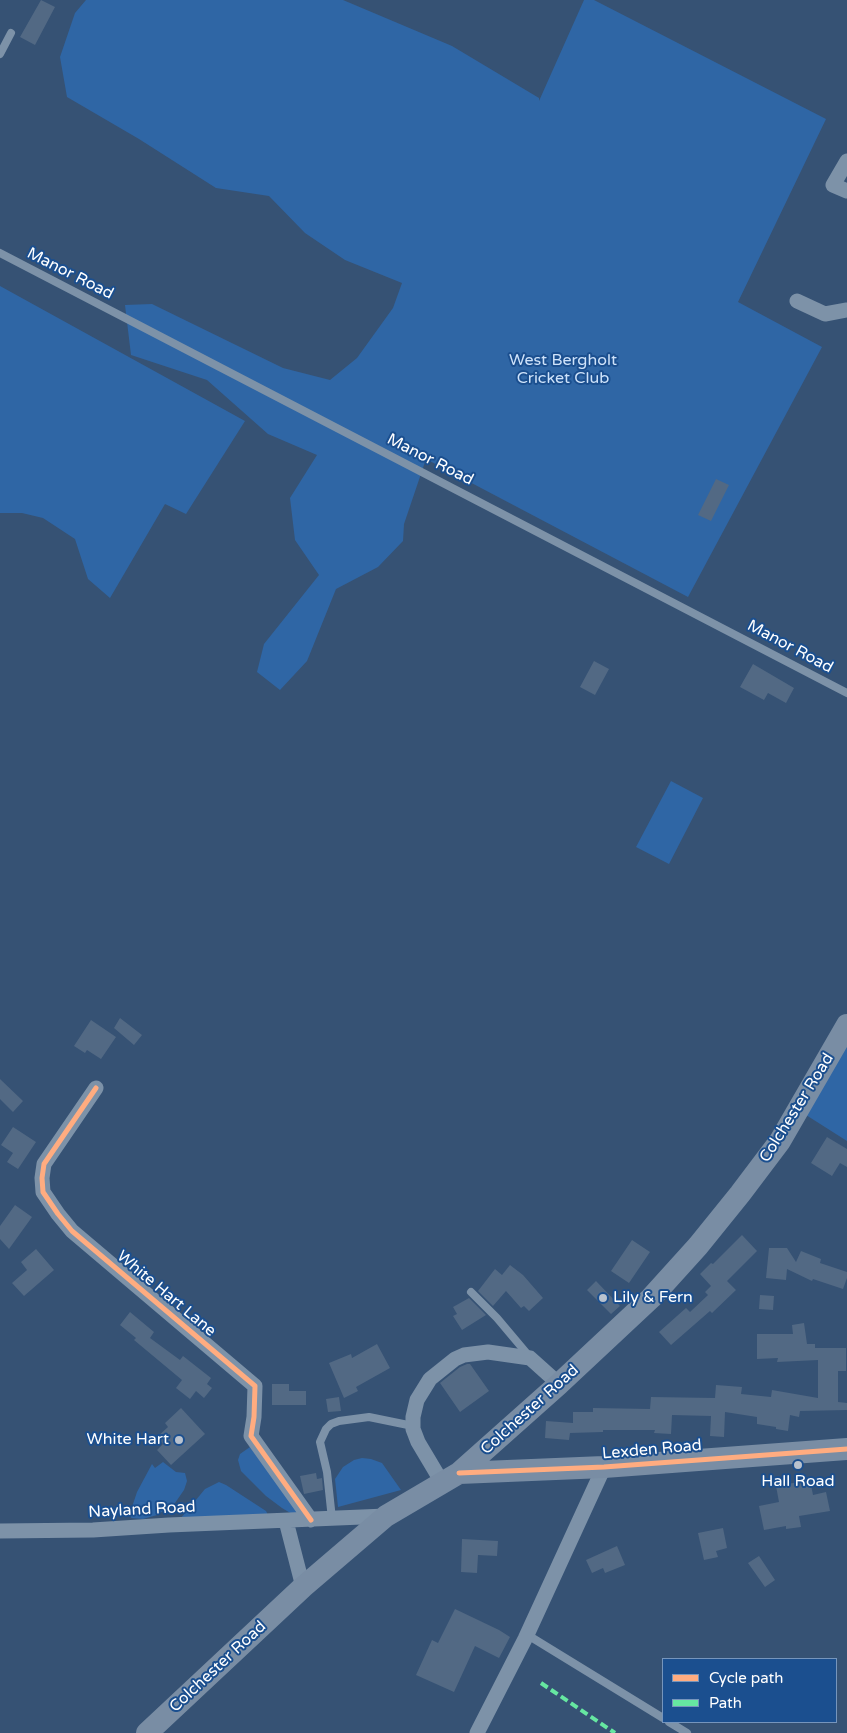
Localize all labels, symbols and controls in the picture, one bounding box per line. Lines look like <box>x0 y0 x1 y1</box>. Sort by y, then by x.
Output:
street label: Manor Road <box>24 244 116 304</box>
park label: West Bergholt Cricket Club <box>509 351 617 389</box>
street label: Manor Road <box>384 430 476 490</box>
street label: Manor Road <box>744 616 836 678</box>
street label: Colchester Road <box>756 1050 838 1166</box>
street label: White Hart Lane <box>112 1247 220 1341</box>
place label: Lily & Fern <box>613 1288 693 1308</box>
marker: Lily & Fern <box>597 1292 609 1304</box>
street label: Colchester Road <box>477 1361 583 1459</box>
place label: White Hart <box>87 1430 169 1450</box>
marker: White Hart <box>173 1434 185 1446</box>
street label: Lexden Road <box>601 1436 703 1464</box>
marker: Hall Road <box>792 1459 804 1471</box>
place label: Hall Road <box>761 1472 835 1492</box>
street label: Nayland Road <box>88 1498 196 1522</box>
street label: Colchester Road <box>166 1617 270 1717</box>
legend <box>662 1658 837 1723</box>
text: Cycle path <box>709 1669 783 1687</box>
text: Path <box>709 1694 742 1712</box>

